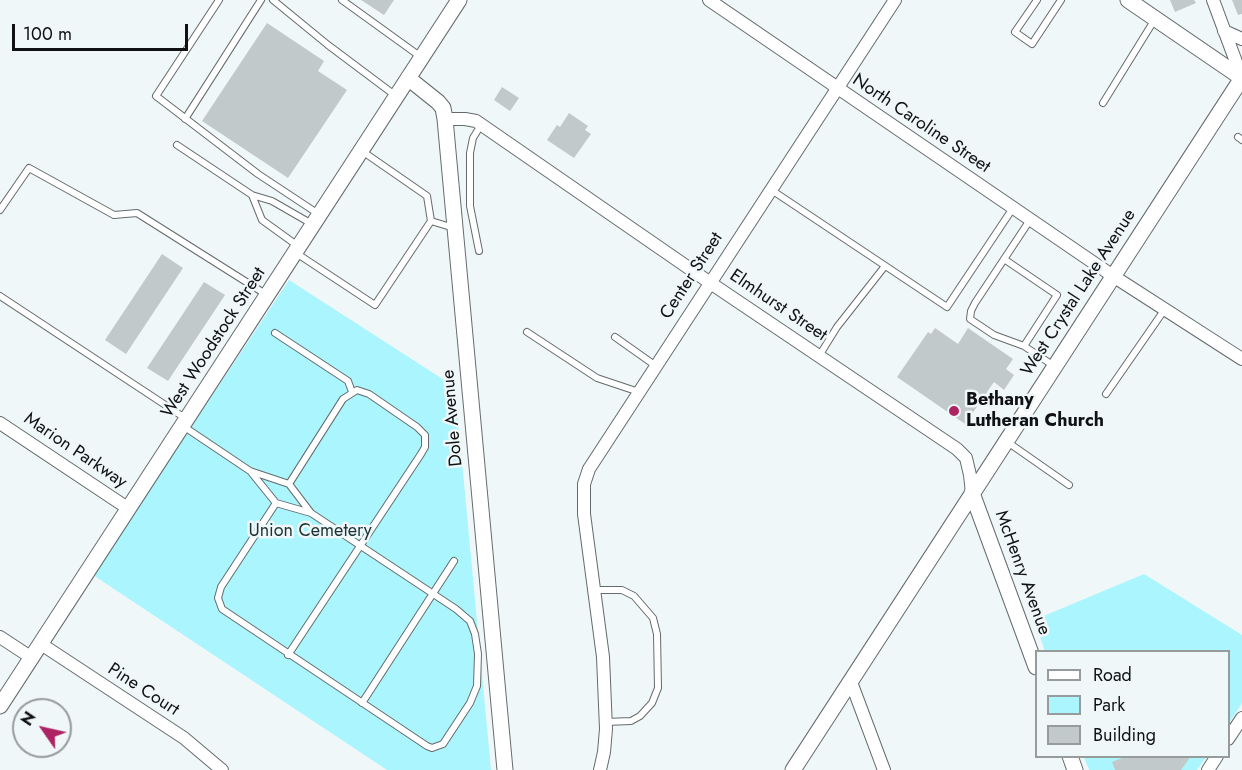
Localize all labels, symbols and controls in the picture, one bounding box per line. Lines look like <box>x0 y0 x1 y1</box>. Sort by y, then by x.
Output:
scale bar <box>15 12 190 50</box>
text: 100 m <box>23 21 72 47</box>
street label: North Caroline Street <box>848 70 994 178</box>
street label: West Crystal Lake Avenue <box>1017 206 1141 380</box>
street label: Center Street <box>656 229 728 323</box>
street label: West Woodstock Street <box>157 264 271 422</box>
street label: Elmhurst Street <box>725 265 831 347</box>
street label: Dole Avenue <box>438 369 468 467</box>
place label: Bethany Lutheran Church <box>966 390 1104 432</box>
marker: Bethany Lutheran Church <box>947 404 961 418</box>
street label: Marion Parkway <box>19 409 131 493</box>
street label: McHenry Avenue <box>989 508 1055 638</box>
park label: Union Cemetery <box>248 521 372 543</box>
legend <box>1035 650 1230 758</box>
street label: Pine Court <box>103 659 183 721</box>
text: Road <box>1093 662 1132 688</box>
text: Park <box>1093 692 1125 718</box>
north arrow <box>12 698 72 758</box>
text: N <box>15 707 41 730</box>
text: Building <box>1093 722 1156 748</box>

